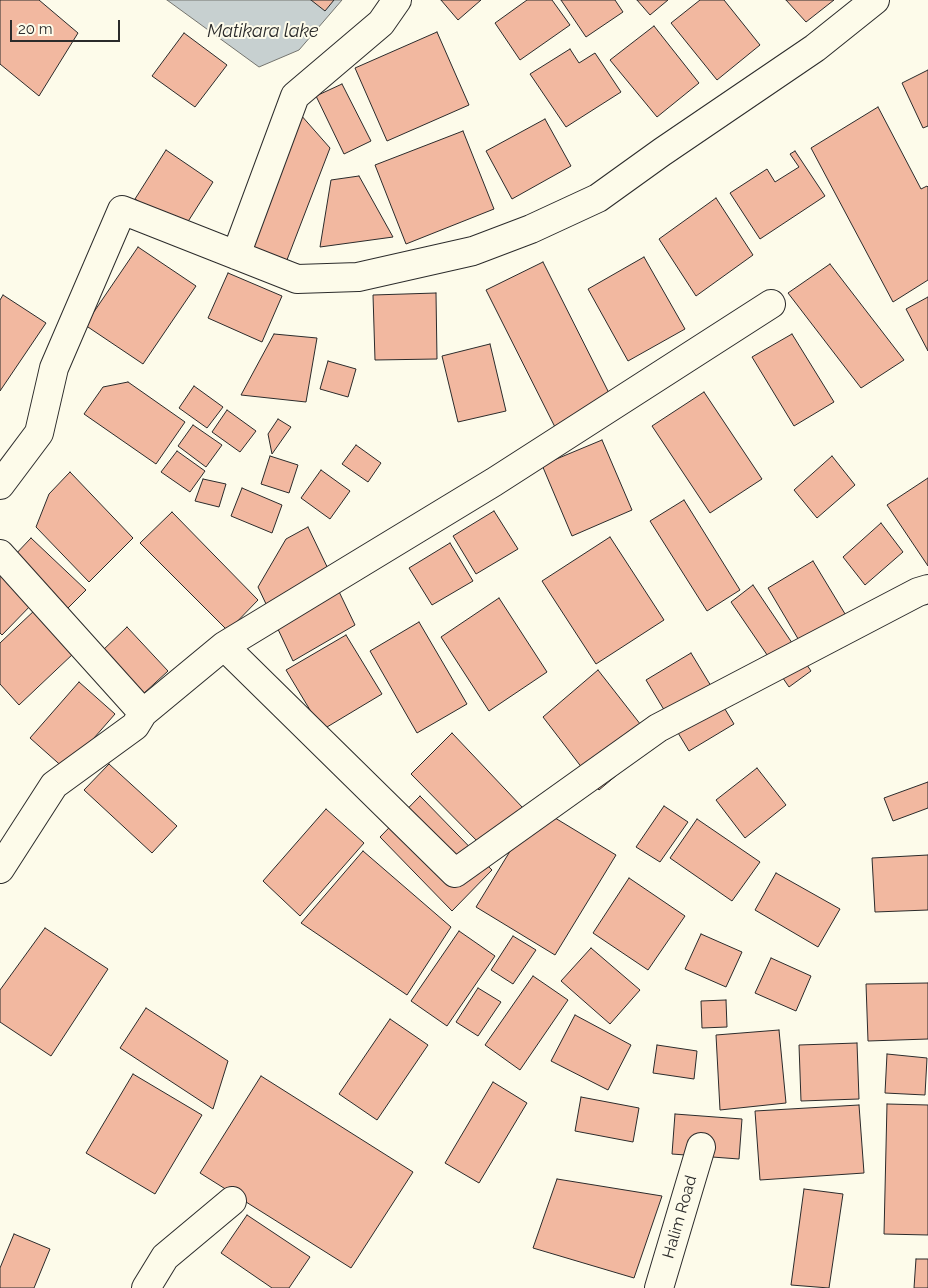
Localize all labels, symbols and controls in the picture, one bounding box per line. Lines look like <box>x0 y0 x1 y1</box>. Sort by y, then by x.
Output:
scale bar <box>12 10 122 42</box>
text: 20 m <box>18 20 53 38</box>
water label: Matikara lake <box>207 21 319 43</box>
street label: Halim Road <box>659 1173 701 1261</box>

